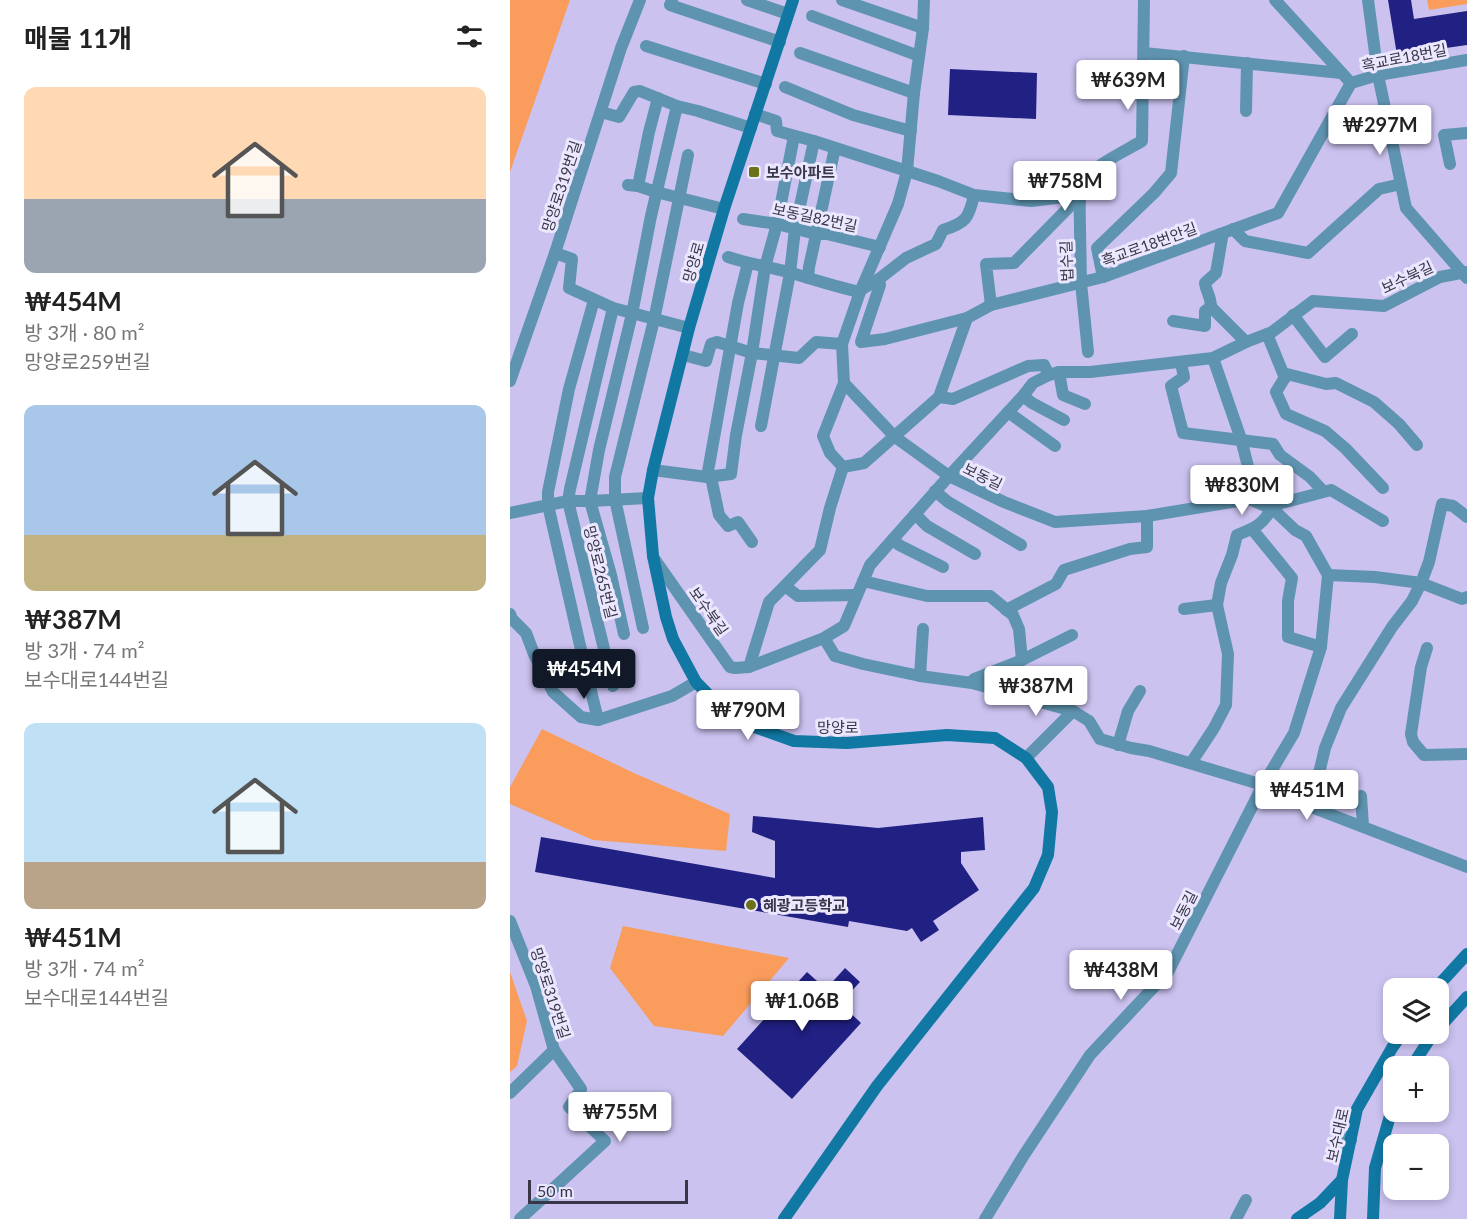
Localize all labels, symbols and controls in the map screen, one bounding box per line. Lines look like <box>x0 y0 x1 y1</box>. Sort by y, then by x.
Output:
icon: filters <box>453 20 486 53</box>
text: 매물 11개 <box>24 22 132 54</box>
street label: 흑교로18번길 <box>1360 40 1448 74</box>
pin: ₩639M <box>1086 60 1170 111</box>
text: ₩639M <box>1090 67 1166 91</box>
pin: ₩297M <box>1338 105 1422 156</box>
text: ₩297M <box>1342 112 1418 136</box>
icon: home <box>201 126 309 234</box>
street label: 망양로319번길 <box>538 138 584 234</box>
pin: ₩758M <box>1023 161 1107 212</box>
place label: 보수아파트 <box>766 163 835 181</box>
marker: 보수아파트 <box>747 165 761 179</box>
text: ₩758M <box>1027 168 1103 192</box>
street label: 보동길82번길 <box>771 199 859 235</box>
street label: 흑교로18번안길 <box>1099 218 1199 270</box>
street label: 망양로 <box>679 240 707 284</box>
street label: 법수길 <box>1056 240 1076 282</box>
street label: 보수북길 <box>1378 257 1436 297</box>
text: ₩454M <box>24 285 122 317</box>
text: 방 3개 · 80 m² <box>24 320 144 344</box>
text: 망양로259번길 <box>24 349 151 373</box>
icon: home <box>201 444 309 552</box>
street label: 보동길 <box>960 459 1006 493</box>
pin: ₩830M <box>1200 465 1284 516</box>
text: ₩830M <box>1204 472 1280 496</box>
street label: 망양로265번길 <box>581 524 621 620</box>
street label: 보수북길 <box>686 583 732 639</box>
text: ₩387M <box>24 603 122 635</box>
text: 방 3개 · 74 m² <box>24 638 144 662</box>
pin: ₩454M <box>542 649 626 700</box>
text: ₩454M <box>546 656 622 680</box>
pin: ₩387M <box>994 666 1078 717</box>
text: 보수대로144번길 <box>24 667 169 691</box>
text: ₩387M <box>998 673 1074 697</box>
pin: ₩790M <box>706 690 790 741</box>
text: ₩790M <box>710 697 786 721</box>
street label: 망양로 <box>817 718 859 736</box>
icon: home <box>201 762 309 870</box>
pin: ₩451M <box>1265 770 1349 821</box>
text: ₩451M <box>1269 777 1345 801</box>
street label: 보동길 <box>1166 887 1200 933</box>
place label: 혜광고등학교 <box>763 896 846 914</box>
marker: 혜광고등학교 <box>744 898 758 912</box>
text: ₩451M <box>24 921 122 953</box>
street label: 망양로319번길 <box>528 945 574 1041</box>
pin: ₩438M <box>1079 950 1163 1001</box>
text: 방 3개 · 74 m² <box>24 956 144 980</box>
text: ₩438M <box>1083 957 1159 981</box>
map controls <box>1383 978 1449 1200</box>
button: layers <box>1383 978 1449 1044</box>
pin: ₩1.06B <box>753 981 851 1032</box>
text: 보수대로144번길 <box>24 985 169 1009</box>
text: ₩1.06B <box>765 988 839 1012</box>
button: + <box>1383 1056 1449 1122</box>
pin: ₩755M <box>578 1092 662 1143</box>
text: ₩755M <box>582 1099 658 1123</box>
street label: 보수대로 <box>1322 1106 1352 1164</box>
button: − <box>1383 1134 1449 1200</box>
scale bar <box>528 1177 688 1204</box>
text: 50 m <box>537 1181 573 1200</box>

